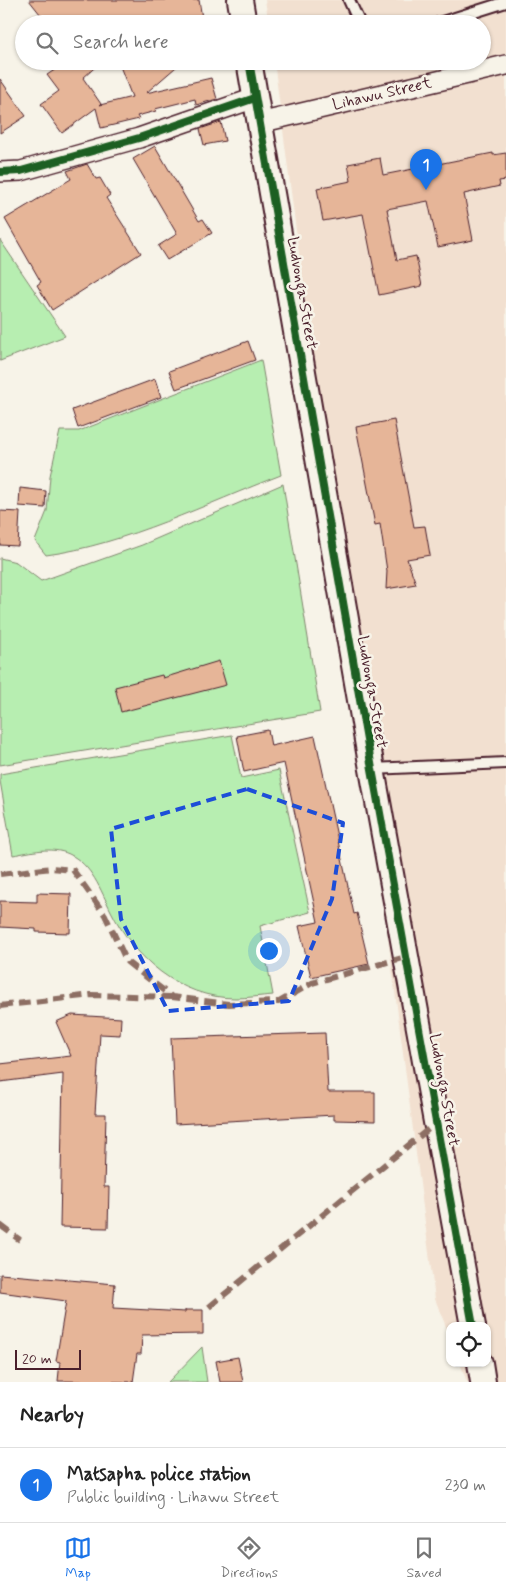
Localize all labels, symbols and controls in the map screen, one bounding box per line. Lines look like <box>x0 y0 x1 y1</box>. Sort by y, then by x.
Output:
search box <box>15 15 491 70</box>
icon: search <box>33 29 61 57</box>
text: Search here <box>73 30 169 55</box>
street label: Lihawu Street <box>330 72 434 116</box>
pin: 1 <box>410 149 442 190</box>
street label: Ludvonga Street <box>281 235 322 352</box>
street label: Ludvonga Street <box>351 634 392 751</box>
your location <box>256 938 282 964</box>
street label: Ludvonga Street <box>423 1032 464 1149</box>
map controls <box>446 1322 491 1367</box>
button: locate <box>446 1322 491 1367</box>
scale bar <box>15 1347 81 1370</box>
text: 20 m <box>22 1350 52 1368</box>
text: Nearby <box>20 1401 84 1429</box>
text: Matsapha police station <box>67 1462 251 1487</box>
text: 1 <box>32 1475 40 1496</box>
text: 230 m <box>445 1475 486 1496</box>
text: Public building · Lihawu Street <box>67 1487 279 1508</box>
tab: Map <box>64 1534 92 1582</box>
tab: Directions <box>221 1534 278 1582</box>
tab: Saved <box>406 1534 442 1582</box>

